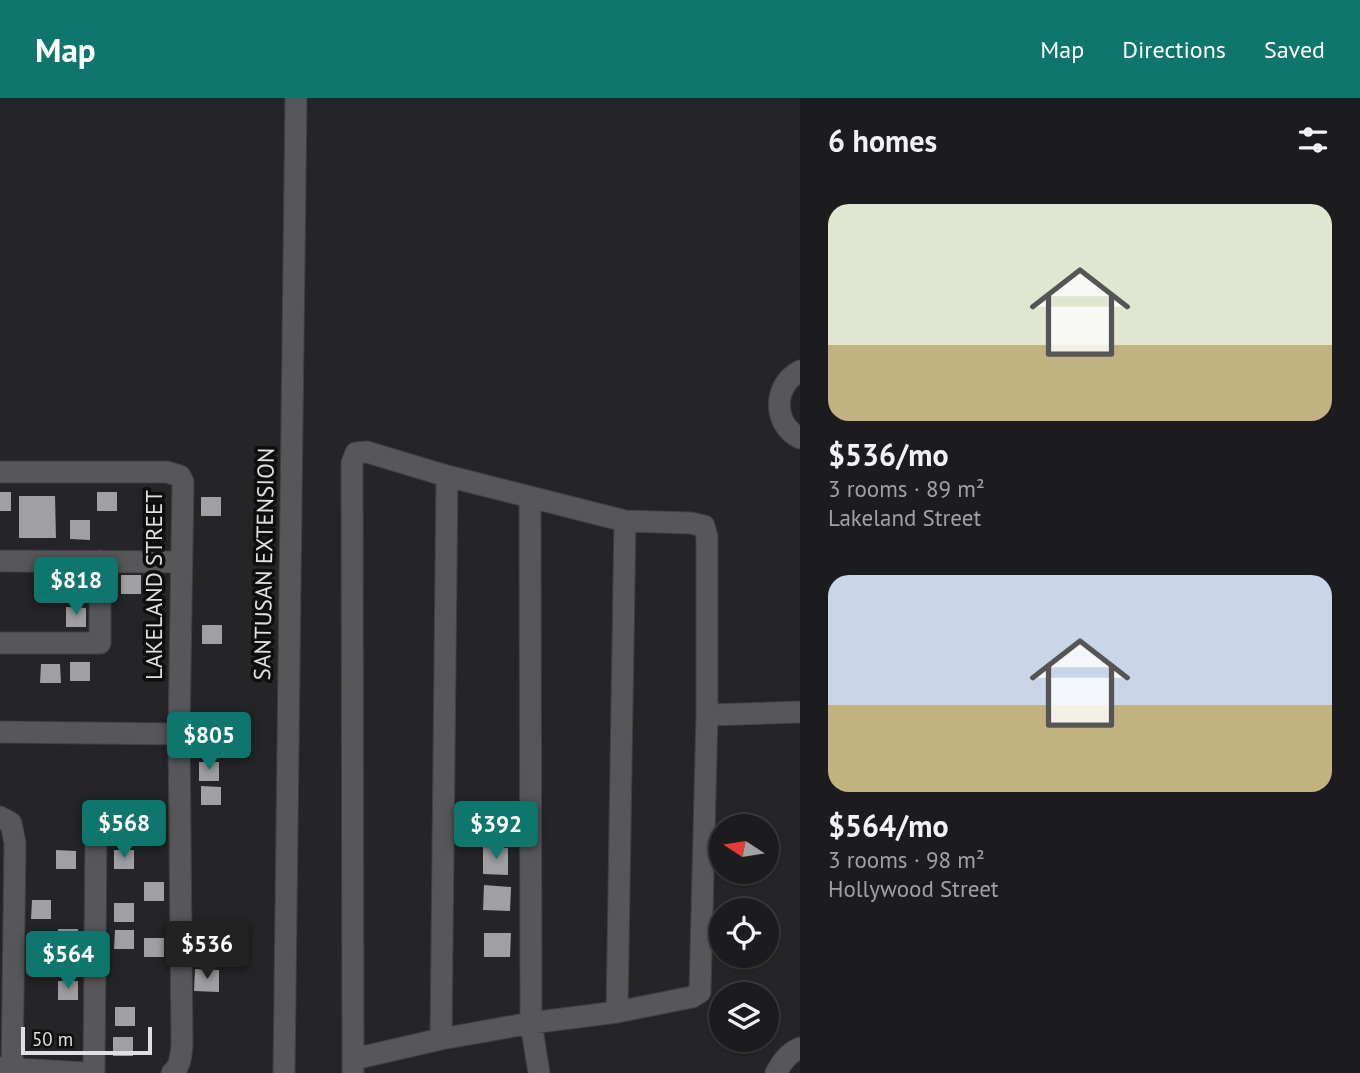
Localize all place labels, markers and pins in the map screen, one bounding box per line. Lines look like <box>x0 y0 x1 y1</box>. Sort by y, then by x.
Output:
pin: $818 <box>35 558 117 617</box>
pin: $805 <box>168 712 250 772</box>
pin: $568 <box>83 800 165 860</box>
pin: $392 <box>455 802 537 861</box>
pin: $536 <box>166 922 248 981</box>
pin: $564 <box>27 932 109 991</box>

